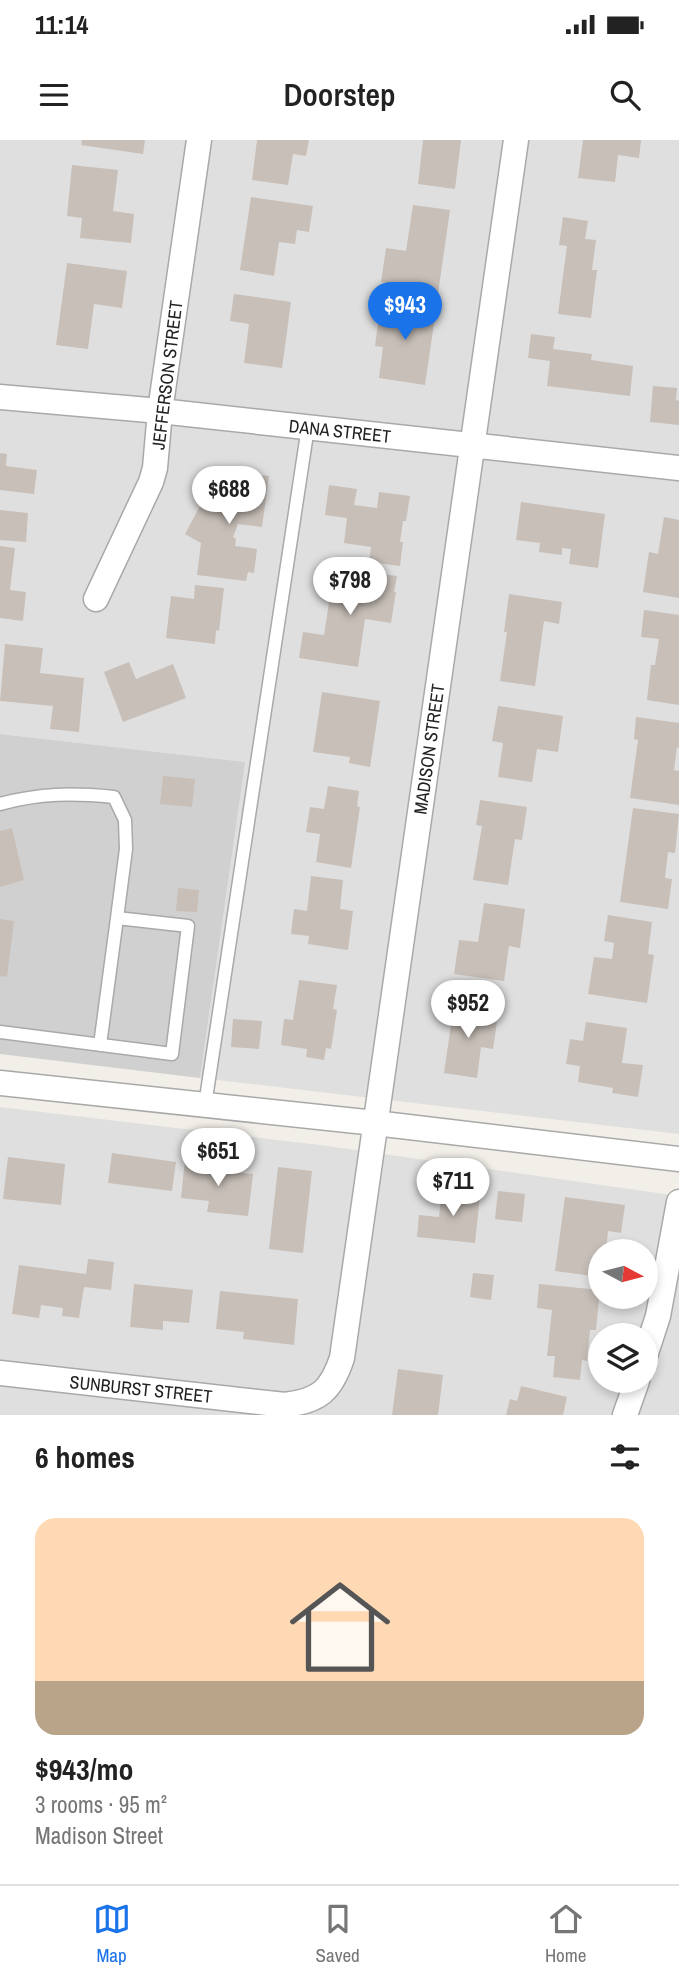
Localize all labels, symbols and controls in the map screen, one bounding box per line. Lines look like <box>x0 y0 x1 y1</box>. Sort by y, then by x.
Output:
text: 11:14 <box>35 7 88 42</box>
text: Doorstep <box>283 73 396 116</box>
icon: menu <box>35 76 73 114</box>
icon: search <box>606 76 644 114</box>
pin: $943 <box>364 282 446 342</box>
text: $943 <box>384 289 426 320</box>
street label: JEFFERSON STREET <box>145 299 189 451</box>
street label: DANA STREET <box>288 413 392 449</box>
pin: $688 <box>188 466 270 526</box>
text: $688 <box>208 473 250 504</box>
pin: $798 <box>309 558 391 617</box>
text: $798 <box>329 564 371 595</box>
street label: MADISON STREET <box>407 682 451 816</box>
pin: $952 <box>427 981 509 1040</box>
text: $952 <box>447 987 489 1018</box>
pin: $651 <box>177 1128 259 1188</box>
text: $651 <box>197 1135 239 1166</box>
pin: $711 <box>412 1158 494 1218</box>
text: $711 <box>433 1165 473 1196</box>
north arrow <box>588 1239 658 1309</box>
map controls <box>588 1239 658 1393</box>
button: layers <box>588 1323 658 1393</box>
street label: SUNBURST STREET <box>68 1369 214 1409</box>
text: 6 homes <box>35 1437 135 1477</box>
icon: filters <box>606 1438 644 1476</box>
icon: home <box>277 1564 403 1690</box>
text: $943/mo <box>35 1749 133 1789</box>
text: 3 rooms · 95 m² <box>35 1789 167 1820</box>
text: Madison Street <box>35 1820 163 1851</box>
tab: Map <box>93 1900 131 1968</box>
tab: Saved <box>316 1900 360 1968</box>
tab: Home <box>545 1900 586 1968</box>

